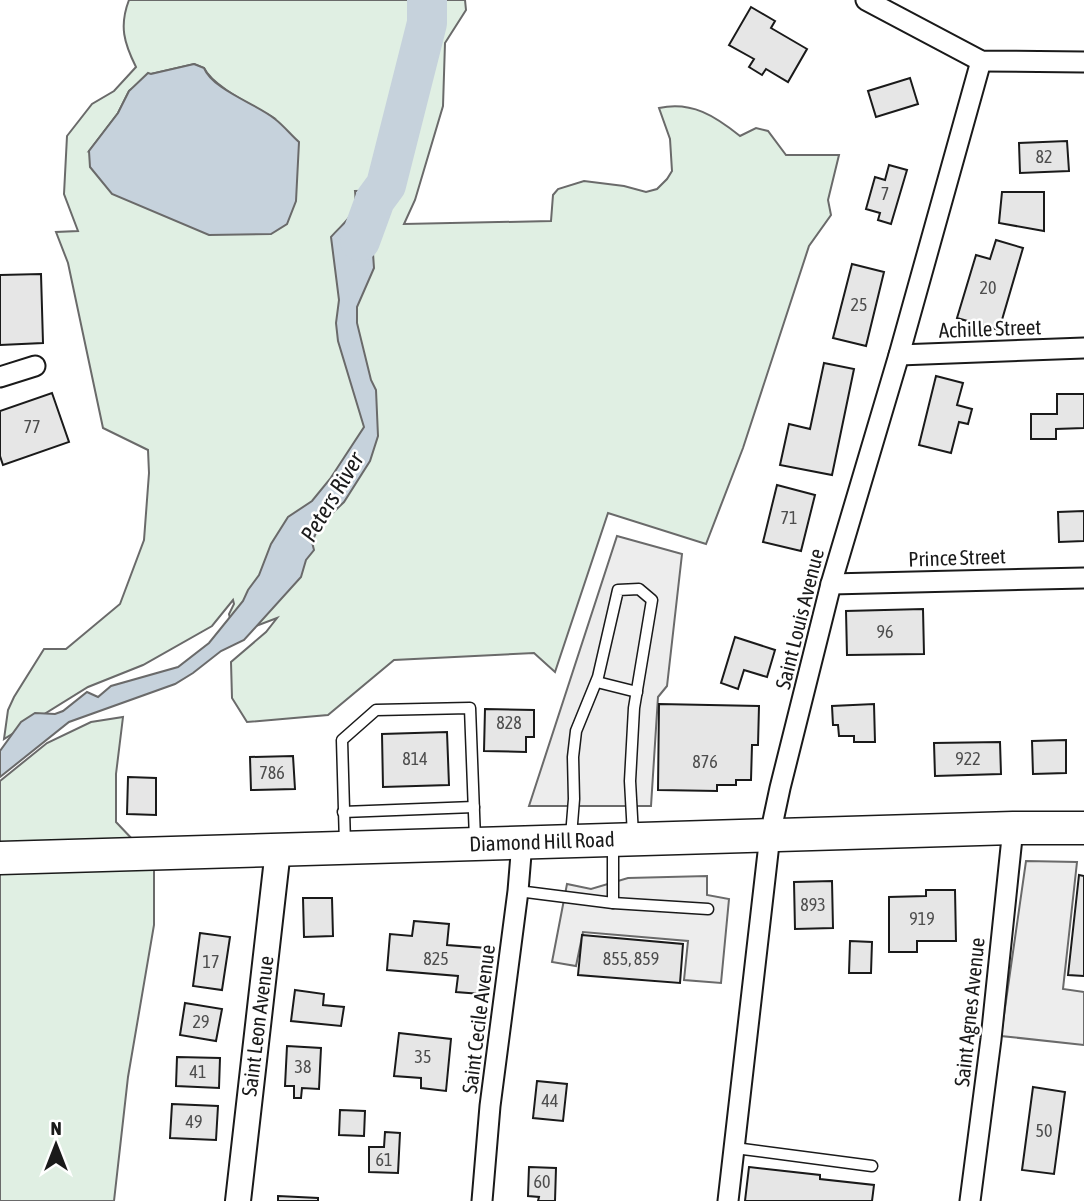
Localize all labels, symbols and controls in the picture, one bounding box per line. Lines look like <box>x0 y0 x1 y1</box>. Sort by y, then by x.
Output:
house number: 82 <box>1036 146 1052 167</box>
house number: 7 <box>881 183 889 204</box>
house number: 20 <box>980 277 996 298</box>
house number: 25 <box>851 294 867 315</box>
street label: Achille Street <box>938 314 1042 342</box>
house number: 77 <box>24 416 40 437</box>
water label: Peters River <box>295 447 369 546</box>
house number: 71 <box>781 507 797 528</box>
street label: Prince Street <box>908 543 1006 571</box>
street label: Saint Louis Avenue <box>770 546 828 691</box>
house number: 96 <box>877 621 893 642</box>
house number: 828 <box>496 712 522 733</box>
house number: 814 <box>402 748 428 769</box>
house number: 922 <box>955 748 981 769</box>
house number: 876 <box>692 751 718 772</box>
house number: 786 <box>259 762 285 783</box>
street label: Diamond Hill Road <box>469 826 615 856</box>
house number: 893 <box>800 894 826 915</box>
house number: 919 <box>909 908 935 929</box>
street label: Saint Agnes Avenue <box>949 936 989 1088</box>
street label: Saint Cecile Avenue <box>457 943 499 1095</box>
house number: 825 <box>423 948 449 969</box>
house number: 855, 859 <box>603 948 659 969</box>
house number: 17 <box>203 951 219 972</box>
street label: Saint Leon Avenue <box>236 954 278 1097</box>
house number: 29 <box>193 1011 209 1032</box>
house number: 35 <box>415 1046 431 1067</box>
house number: 38 <box>295 1056 311 1077</box>
house number: 41 <box>190 1061 206 1082</box>
house number: 44 <box>542 1090 558 1111</box>
north arrow <box>21 1110 91 1180</box>
house number: 49 <box>186 1111 202 1132</box>
text: N <box>50 1117 62 1139</box>
house number: 50 <box>1036 1120 1052 1141</box>
house number: 61 <box>376 1149 392 1170</box>
house number: 60 <box>534 1171 550 1192</box>

